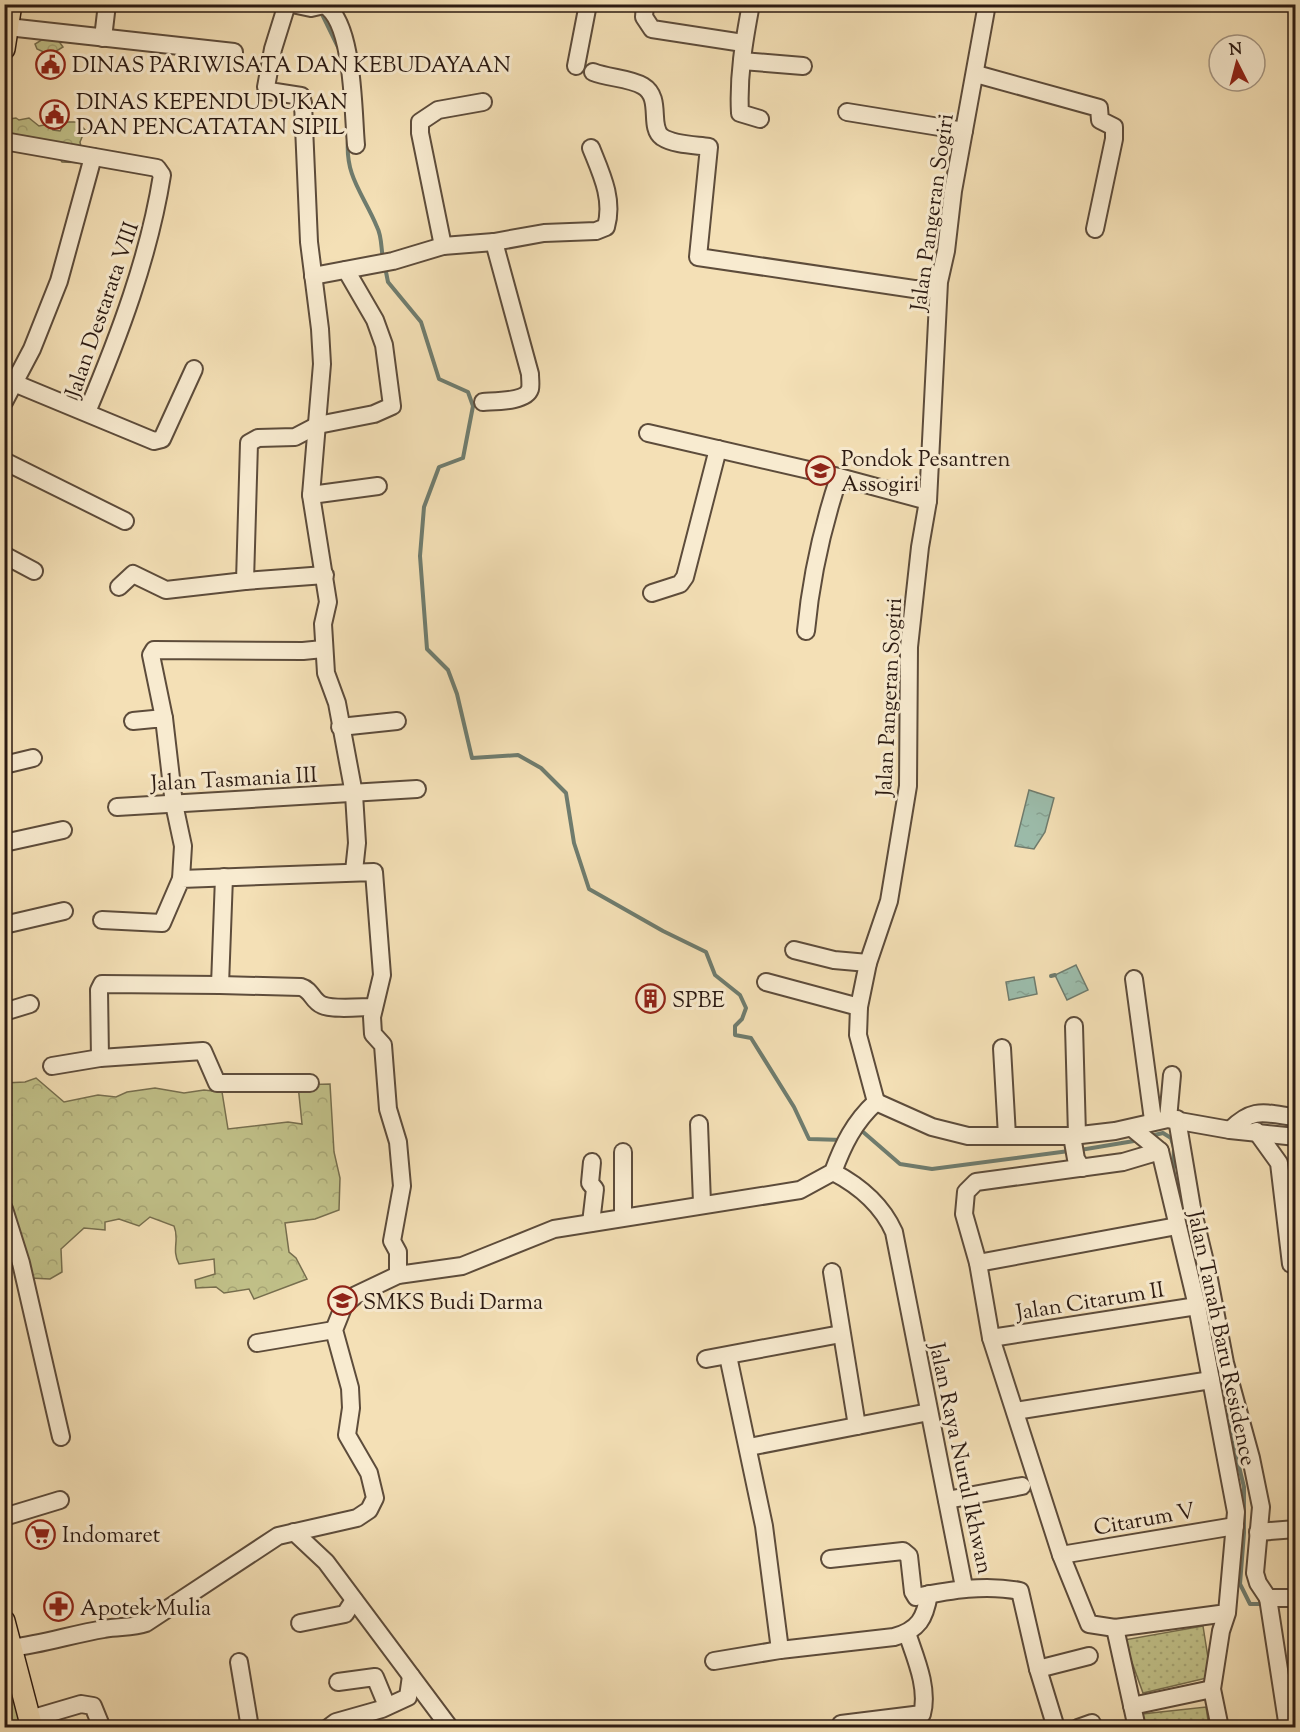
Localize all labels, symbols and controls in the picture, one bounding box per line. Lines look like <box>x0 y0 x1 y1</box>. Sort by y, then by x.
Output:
north arrow <box>1207 33 1267 93</box>
text: N <box>1228 38 1243 63</box>
public building icon: DINAS PARIWISATA DAN KEBUDAYAAN <box>35 48 67 80</box>
place label: DINAS PARIWISATA DAN KEBUDAYAAN <box>72 51 511 83</box>
place label: DINAS KEPENDUDUKAN DAN PENCATATAN SIPIL <box>76 88 348 145</box>
public building icon: DINAS KEPENDUDUKAN DAN PENCATATAN SIPIL <box>39 98 71 130</box>
street label: Jalan Pangeran Sogiri <box>904 112 964 314</box>
street label: Jalan Destarata VIII <box>58 218 149 403</box>
place label: Pondok Pesantren Assogiri <box>841 445 1010 502</box>
school or university icon: Pondok Pesantren Assogiri <box>804 455 836 487</box>
street label: Jalan Pangeran Sogiri <box>870 597 912 798</box>
street label: Jalan Tasmania III <box>149 761 318 801</box>
building icon: SPBE <box>635 983 667 1015</box>
place label: SPBE <box>672 986 725 1018</box>
street label: Jalan Tanah Baru Residence <box>1177 1207 1263 1469</box>
street label: Jalan Citarum II <box>1013 1275 1167 1331</box>
school or university icon: SMKS Budi Darma <box>326 1285 358 1317</box>
place label: SMKS Budi Darma <box>363 1288 543 1320</box>
street label: Jalan Raya Nurul Ikhwan <box>919 1339 999 1577</box>
street label: Citarum V <box>1091 1496 1198 1546</box>
supermarket icon: Indomaret <box>25 1518 57 1550</box>
place label: Indomaret <box>62 1521 161 1553</box>
pharmacy icon: Apotek Mulia <box>43 1591 75 1623</box>
place label: Apotek Mulia <box>80 1594 211 1626</box>

